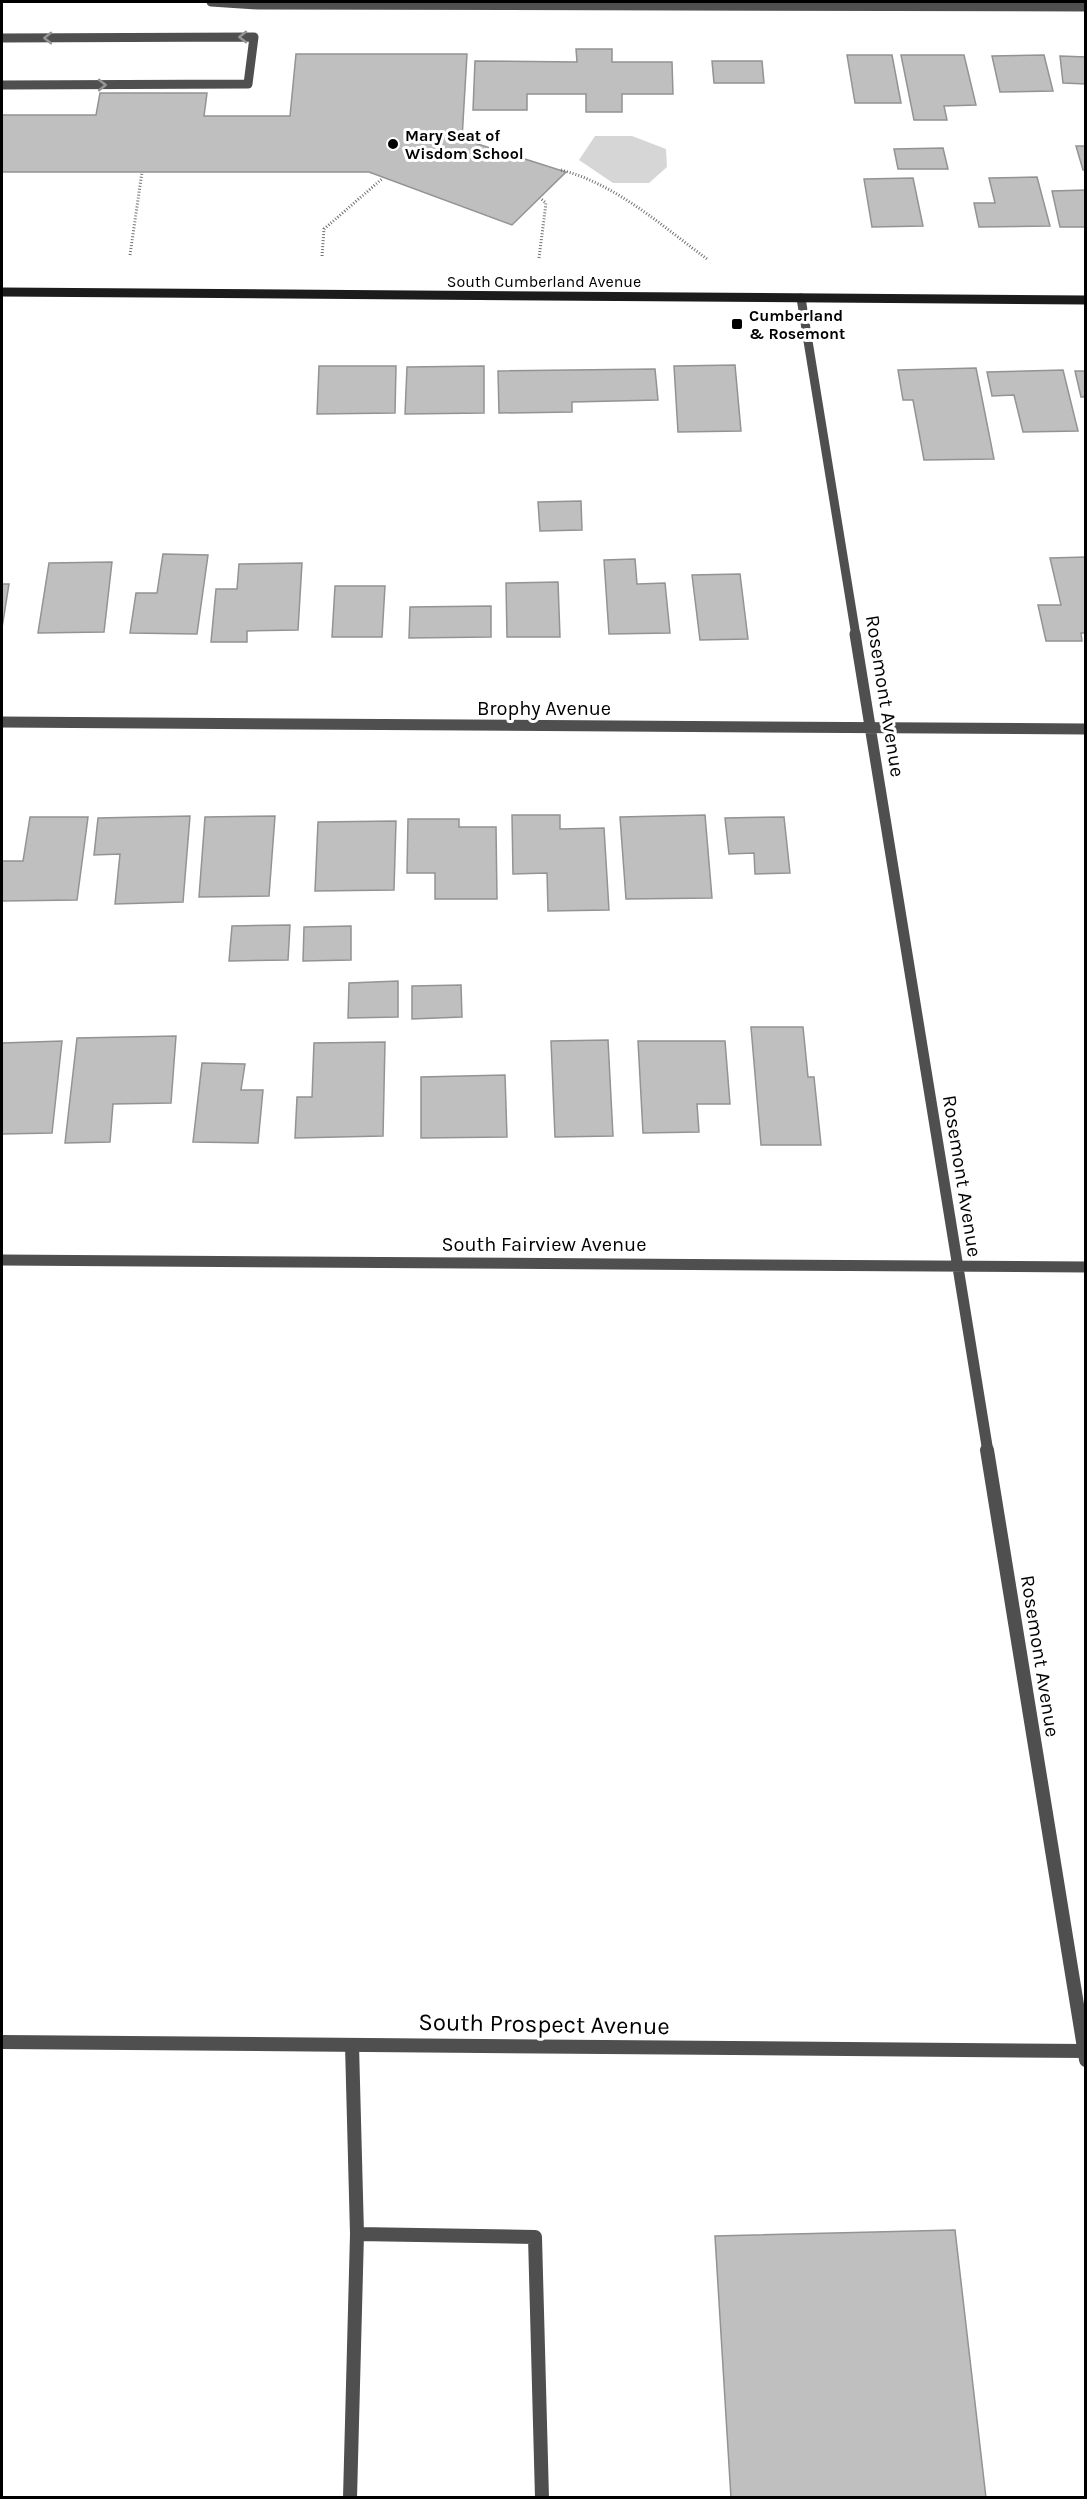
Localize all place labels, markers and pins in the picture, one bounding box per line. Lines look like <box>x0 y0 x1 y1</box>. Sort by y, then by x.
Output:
place label: Mary Seat of Wisdom School <box>405 126 524 163</box>
marker: Mary Seat of Wisdom School <box>386 137 400 151</box>
place label: Cumberland & Rosemont <box>749 306 845 343</box>
marker: Cumberland & Rosemont <box>730 317 744 331</box>

